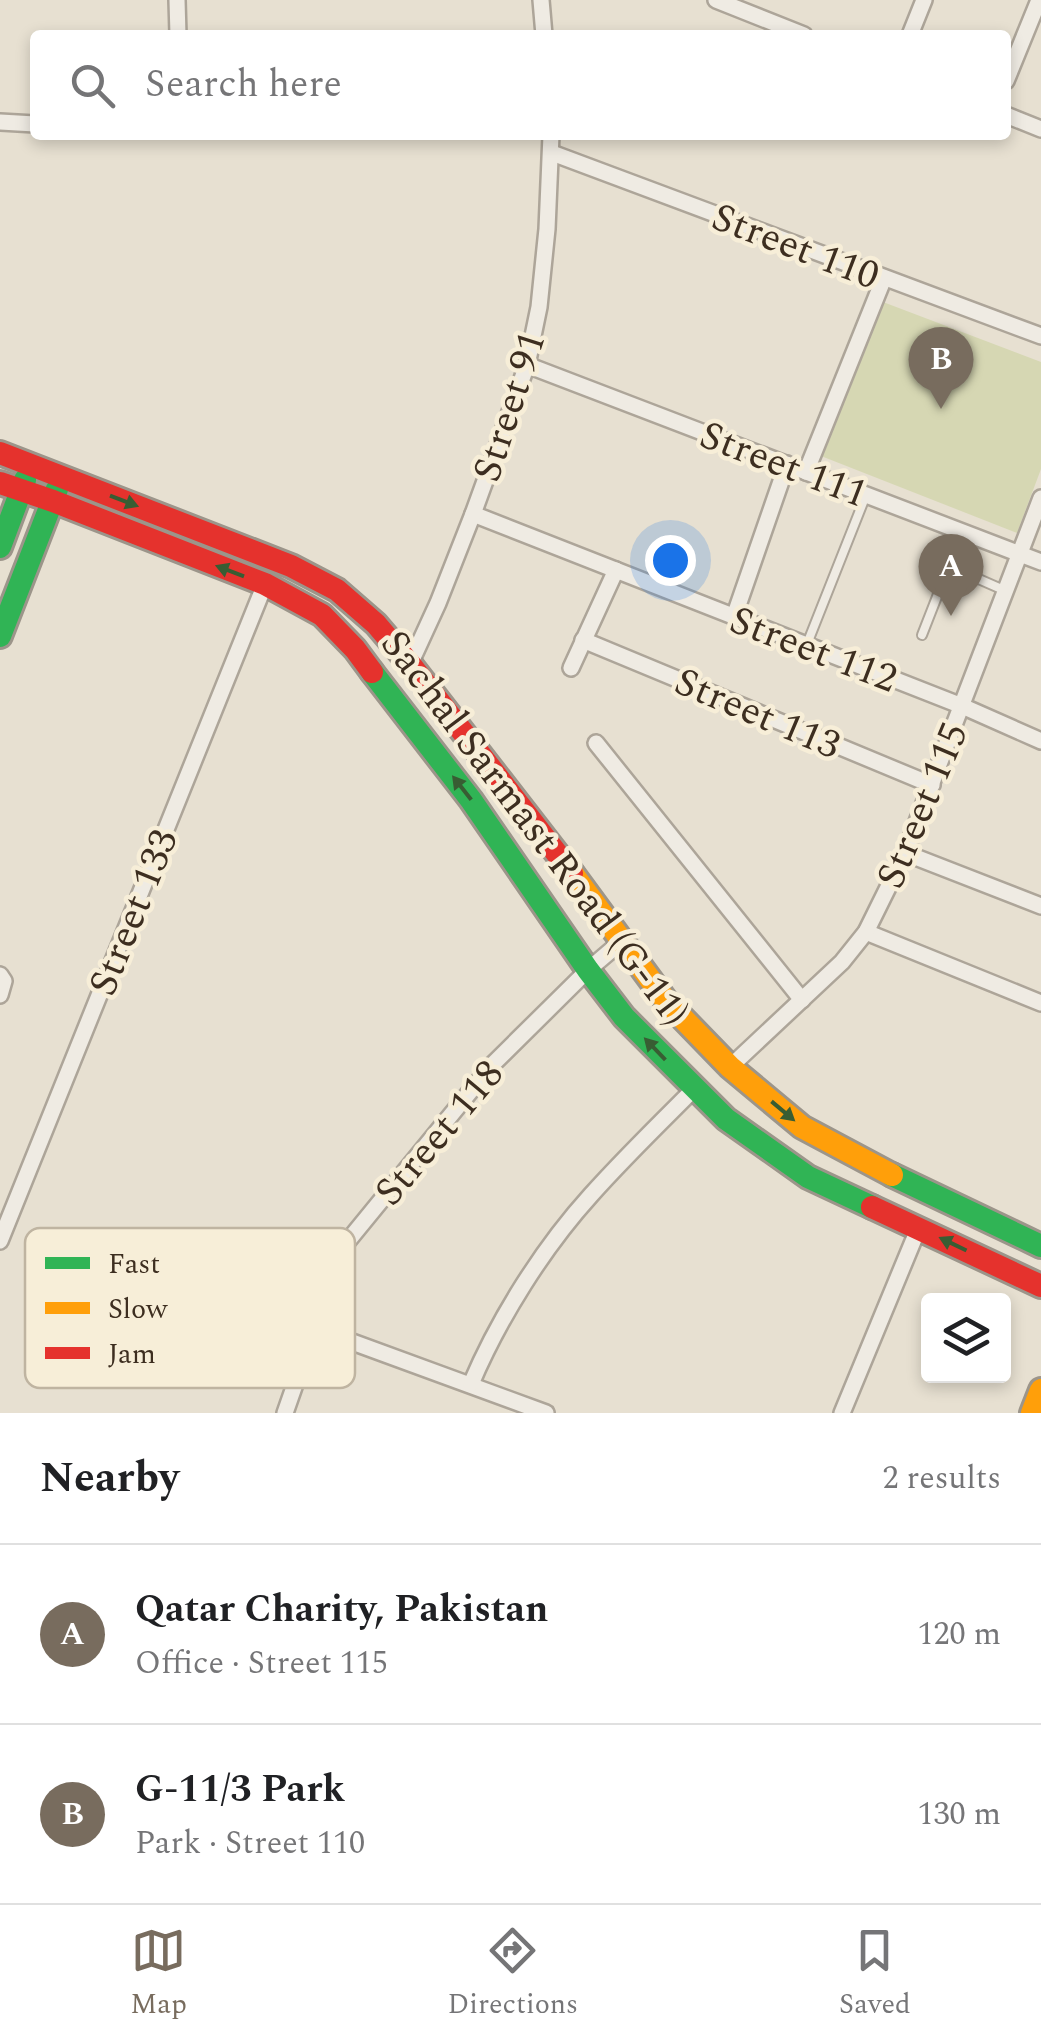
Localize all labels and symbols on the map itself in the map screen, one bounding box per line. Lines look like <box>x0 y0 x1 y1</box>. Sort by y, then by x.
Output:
street label: Street 110 <box>703 188 888 307</box>
street label: Street 91 <box>457 324 563 490</box>
pin: B <box>908 326 974 409</box>
street label: Street 111 <box>691 406 876 525</box>
one-way arrow <box>109 493 139 509</box>
pin: A <box>918 534 984 616</box>
your location <box>645 535 696 586</box>
one-way arrow <box>215 562 245 578</box>
street label: Street 112 <box>721 591 906 710</box>
street label: Sachal Sarmast Road (G-11) <box>364 617 704 1040</box>
street label: Street 113 <box>665 652 849 777</box>
street label: Street 115 <box>861 714 986 898</box>
one-way arrow <box>452 775 473 801</box>
street label: Street 133 <box>73 820 195 1005</box>
one-way arrow <box>644 1037 667 1061</box>
street label: Street 118 <box>360 1047 520 1220</box>
one-way arrow <box>771 1100 796 1121</box>
legend <box>25 1228 355 1388</box>
one-way arrow <box>938 1236 967 1253</box>
text: Fast <box>108 1243 160 1286</box>
text: Slow <box>108 1288 168 1331</box>
text: Jam <box>108 1333 156 1376</box>

